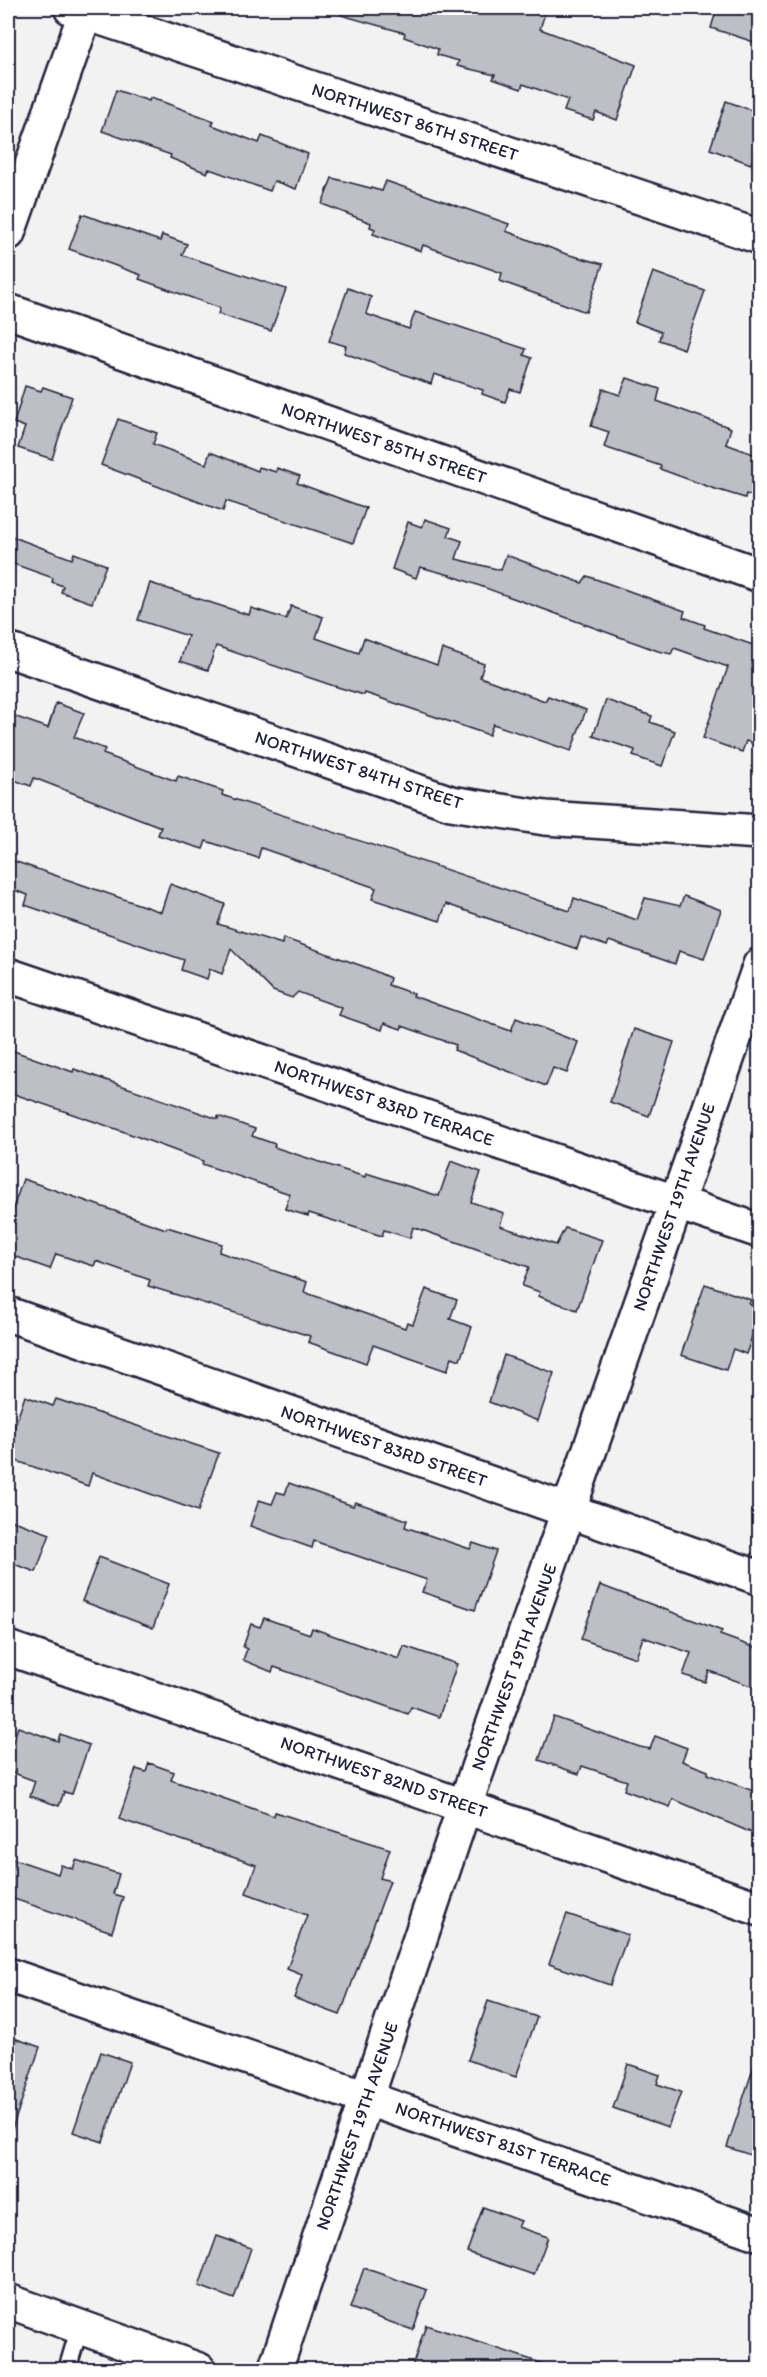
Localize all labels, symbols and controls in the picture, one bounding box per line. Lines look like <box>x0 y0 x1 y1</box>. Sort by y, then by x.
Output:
street label: NORTHWEST 86TH STREET <box>309 78 521 166</box>
street label: NORTHWEST 85TH STREET <box>278 397 490 489</box>
street label: NORTHWEST 84TH STREET <box>252 726 466 814</box>
street label: NORTHWEST 83RD TERRACE <box>271 1055 497 1151</box>
street label: NORTHWEST 19TH AVENUE <box>628 1100 720 1314</box>
street label: NORTHWEST 83RD STREET <box>278 1400 490 1492</box>
street label: NORTHWEST 19TH AVENUE <box>466 1560 562 1773</box>
street label: NORTHWEST 82ND STREET <box>278 1731 490 1823</box>
street label: NORTHWEST 19TH AVENUE <box>311 2019 403 2233</box>
street label: NORTHWEST 81ST TERRACE <box>392 2097 614 2191</box>

